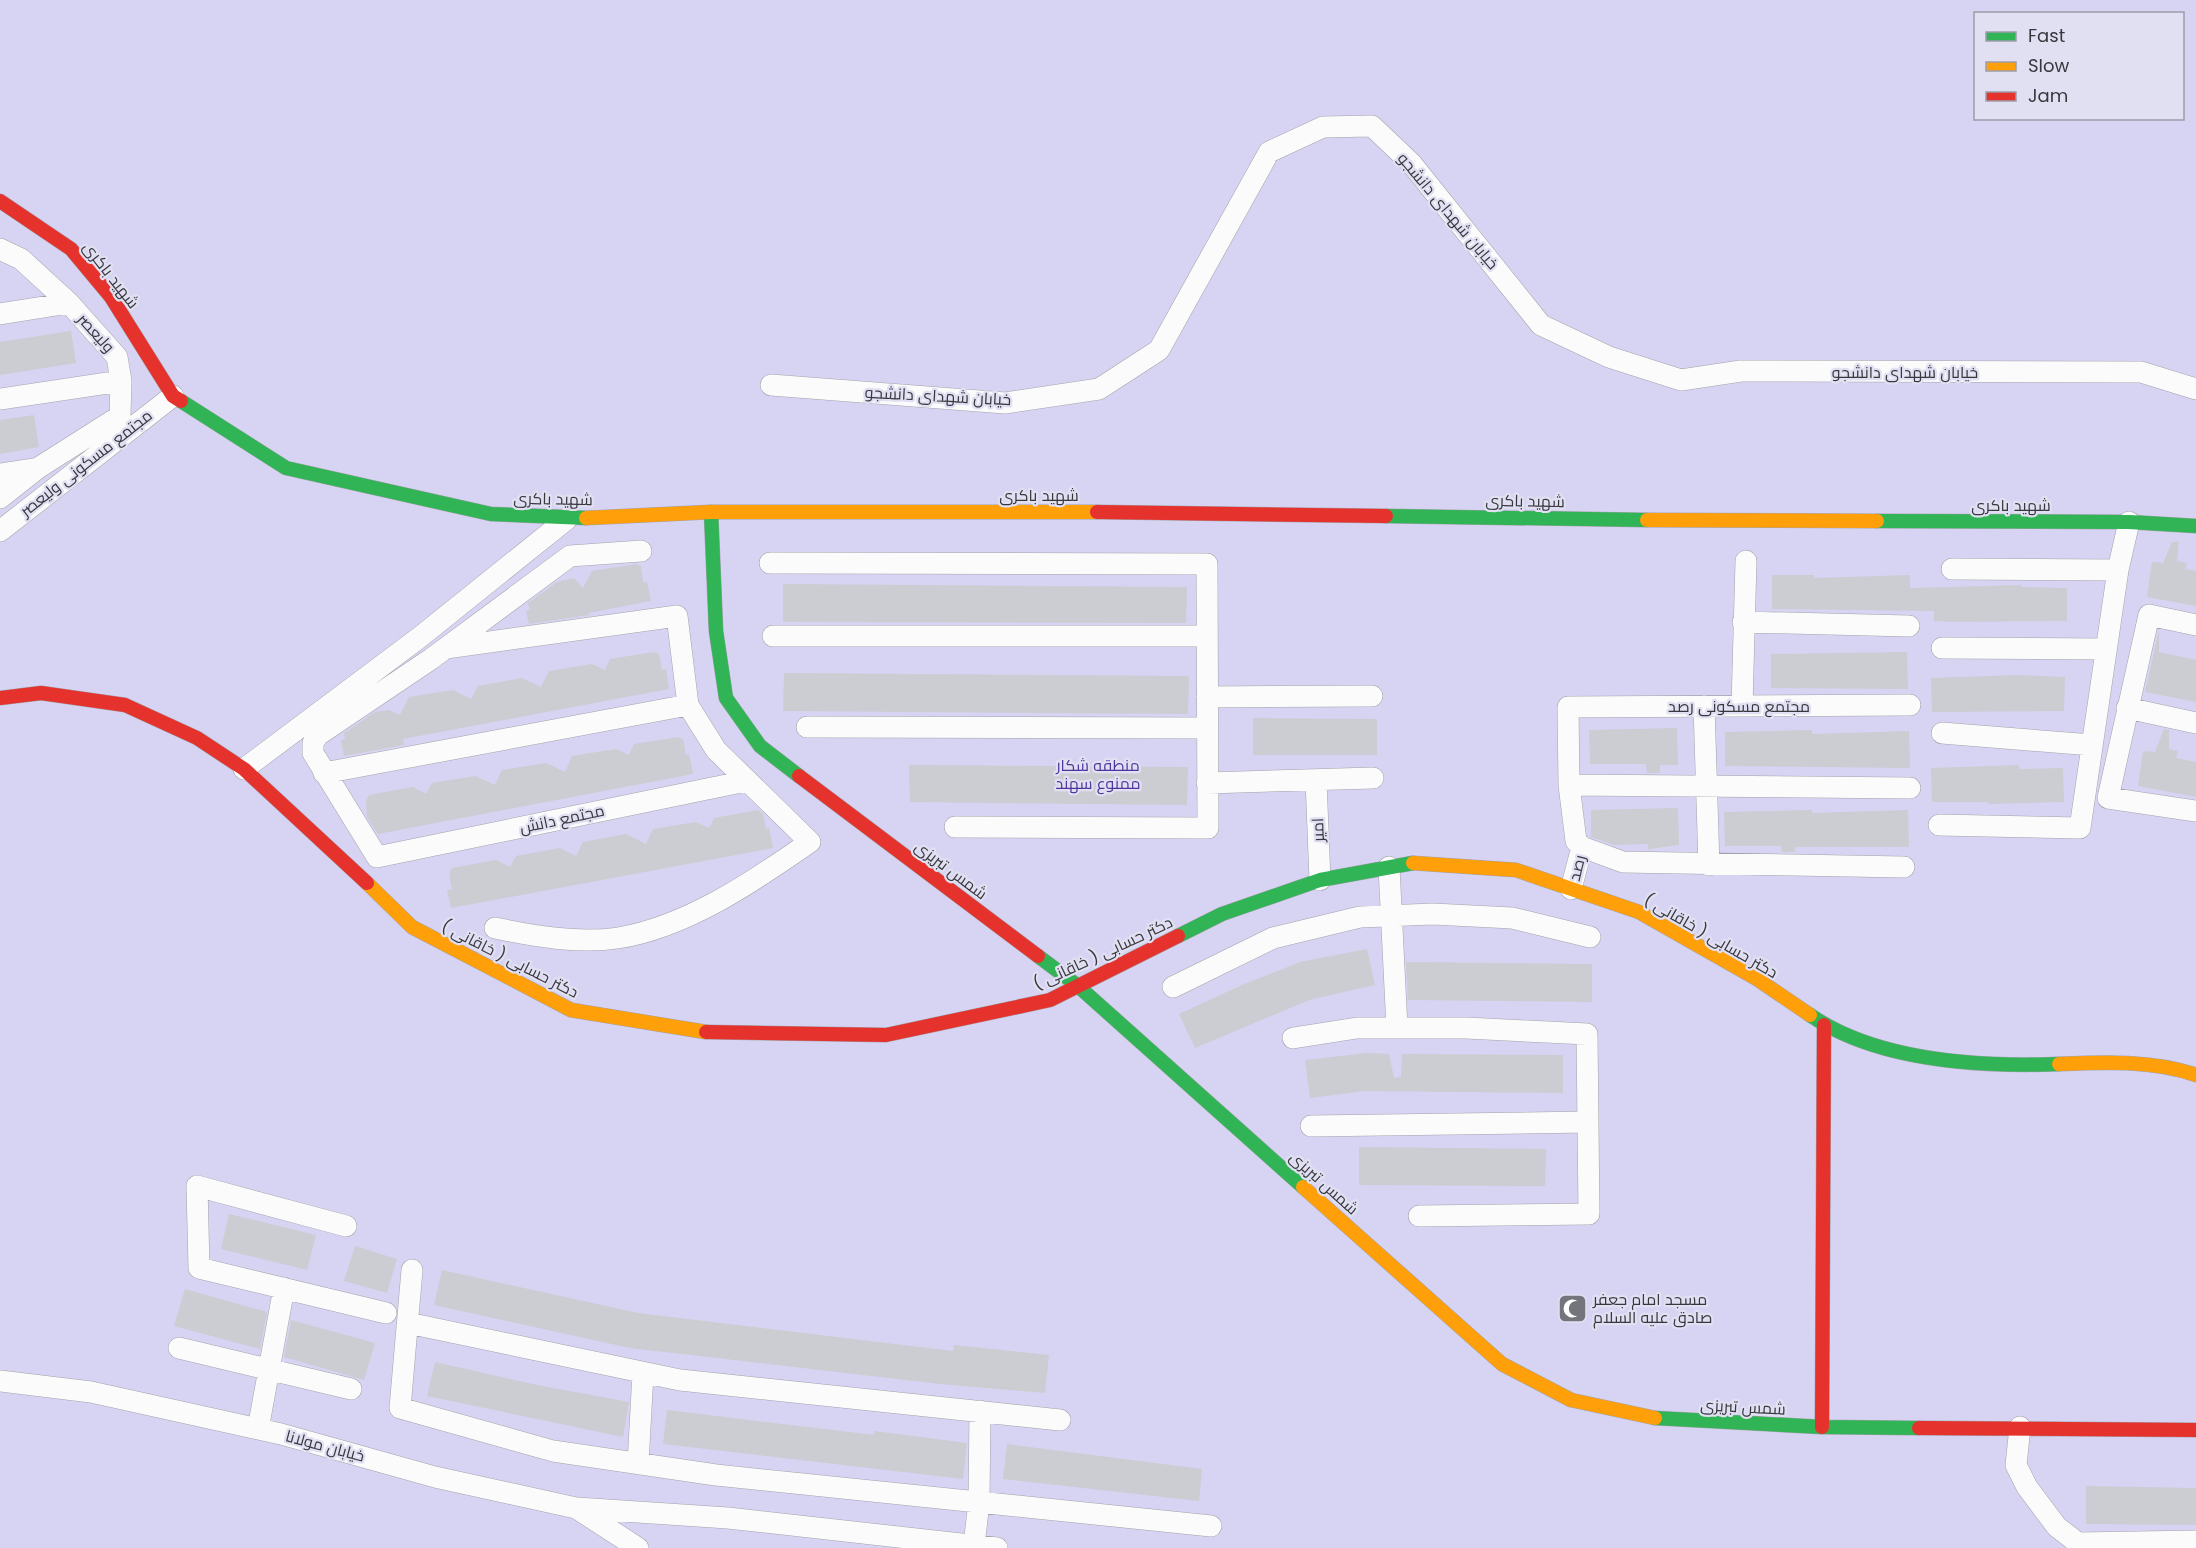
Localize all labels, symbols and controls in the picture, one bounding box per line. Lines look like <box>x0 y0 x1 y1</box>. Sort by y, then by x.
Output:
legend <box>1974 12 2184 120</box>
text: Fast <box>2028 23 2065 48</box>
text: Slow <box>2028 53 2070 78</box>
text: Jam <box>2028 83 2068 108</box>
street label: خیابان شهدای دانشجو <box>1392 148 1504 274</box>
street label: شهید باکری <box>77 237 145 313</box>
street label: ولیعصر <box>71 308 120 358</box>
street label: خیابان شهدای دانشجو <box>1832 361 1978 384</box>
street label: خیابان شهدای دانشجو <box>864 381 1012 411</box>
street label: مجتمع مسکونی ولیعصر <box>14 404 157 523</box>
street label: شهید باکری <box>999 484 1079 507</box>
street label: شهید باکری <box>513 487 593 511</box>
street label: شهید باکری <box>1485 489 1565 513</box>
street label: شهید باکری <box>1971 494 2051 517</box>
street label: مجتمع مسکونی رصد <box>1668 695 1810 718</box>
park label: منطقه شکار ممنوع سهند <box>1055 754 1141 795</box>
street label: مجتمع دانش <box>518 799 606 839</box>
street label: امیر <box>1306 818 1330 843</box>
street label: شمس تبریزی <box>910 835 992 905</box>
street label: رصد <box>1563 853 1591 883</box>
street label: دکتر حسابی ( خاقانی ) <box>1640 888 1782 984</box>
street label: دکتر حسابی ( خاقانی ) <box>1030 911 1176 995</box>
street label: دکتر حسابی ( خاقانی ) <box>437 914 583 1004</box>
street label: شمس تبریزی <box>1285 1146 1363 1220</box>
place label: مسجد امام جعفر صادق علیه السلام <box>1592 1288 1712 1329</box>
mosque icon: مسجد امام جعفر صادق علیه السلام <box>1556 1292 1588 1324</box>
street label: شمس تبریزی <box>1700 1393 1786 1421</box>
street label: خیابان مولانا <box>283 1424 367 1468</box>

